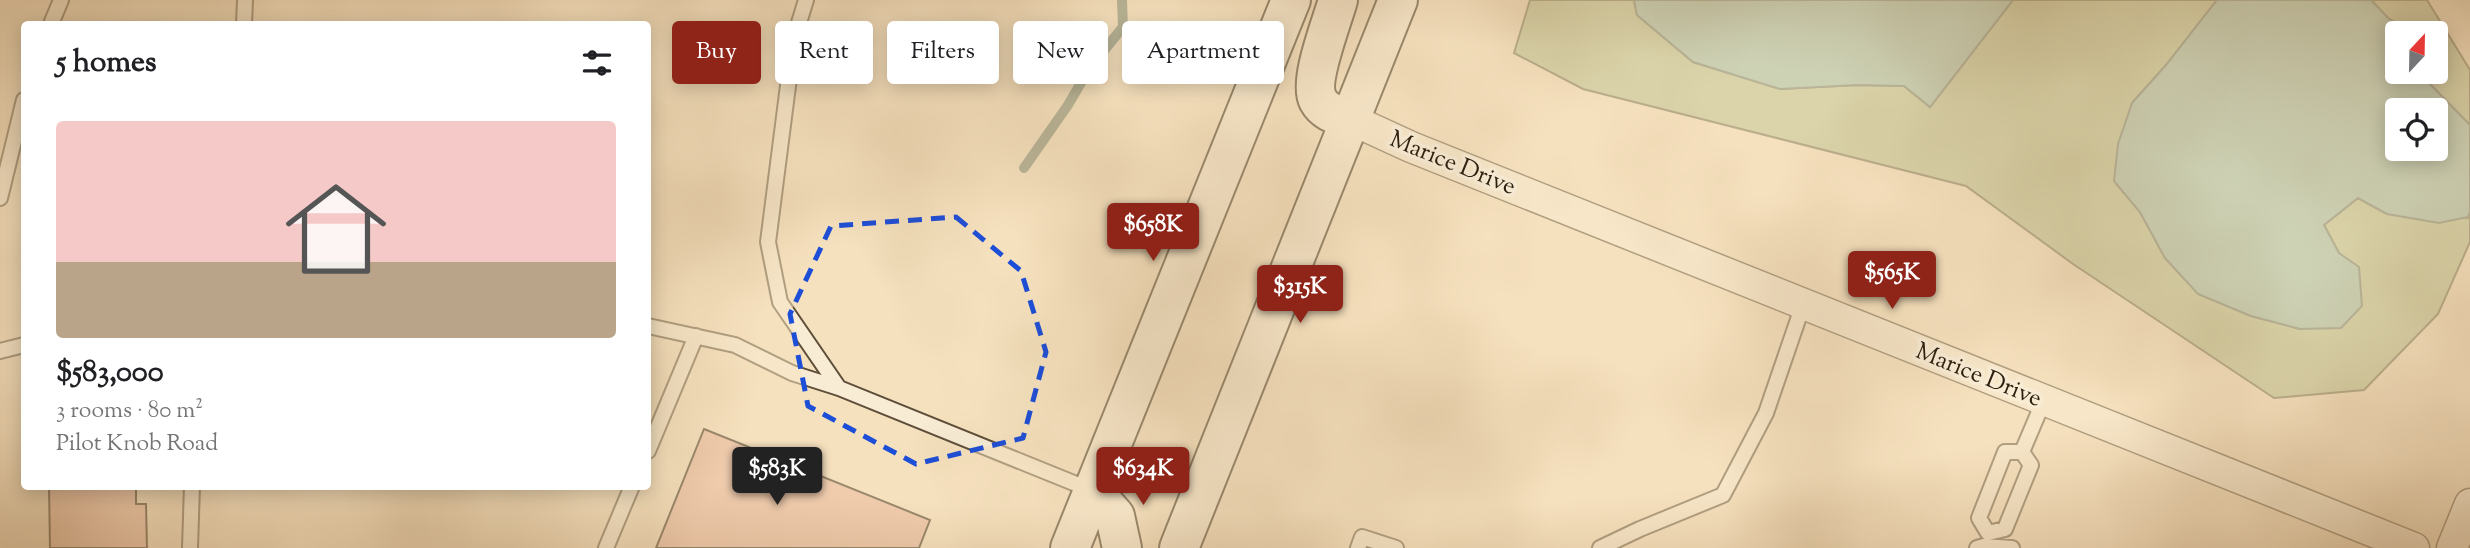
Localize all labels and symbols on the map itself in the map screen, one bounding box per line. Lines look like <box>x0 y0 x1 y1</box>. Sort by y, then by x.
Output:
north arrow <box>2385 21 2448 84</box>
street label: Marice Drive <box>1384 123 1520 205</box>
pin: $658K <box>1104 204 1202 263</box>
pin: $565K <box>1843 252 1941 311</box>
pin: $315K <box>1251 266 1349 325</box>
street label: Marice Drive <box>1910 335 2046 417</box>
pin: $583K <box>728 448 826 507</box>
pin: $634K <box>1094 448 1192 507</box>

